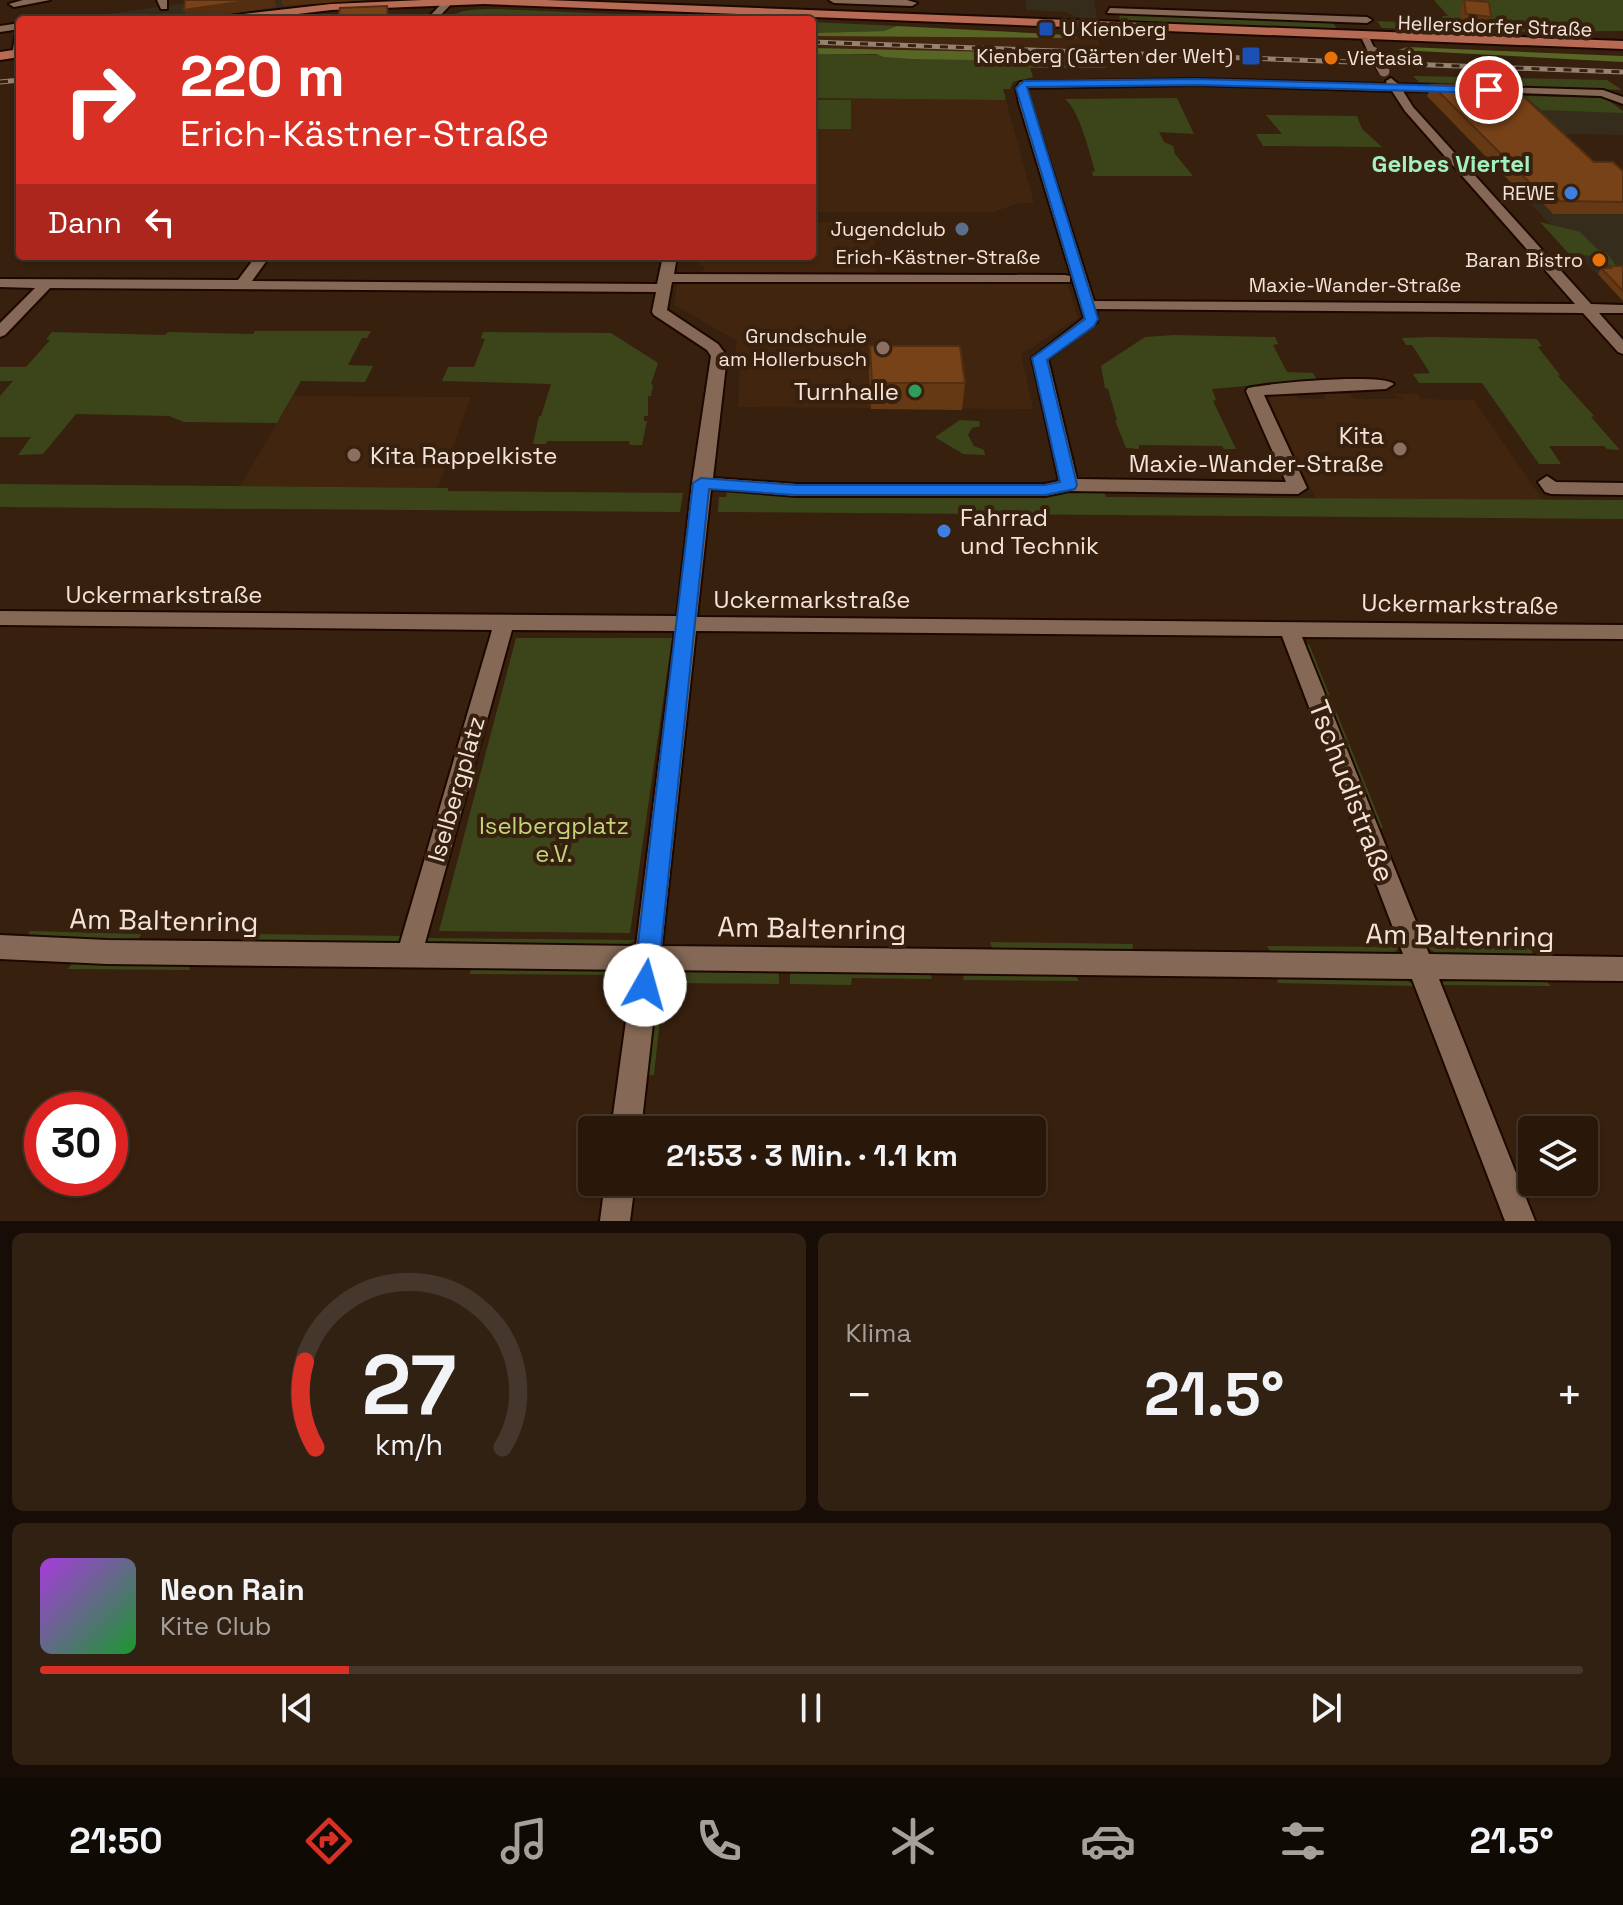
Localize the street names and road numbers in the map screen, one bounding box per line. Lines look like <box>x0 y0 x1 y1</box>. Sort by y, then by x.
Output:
street label: Hellersdorfer Straße <box>1397 10 1593 42</box>
street label: Erich-Kästner-Straße <box>835 244 1041 270</box>
street label: Maxie-Wander-Straße <box>1249 272 1461 298</box>
street label: Uckermarkstraße <box>65 579 263 610</box>
street label: Uckermarkstraße <box>713 584 911 615</box>
street label: Uckermarkstraße <box>1361 587 1559 621</box>
street label: Tschudistraße <box>1301 695 1403 887</box>
street label: Iselbergplatz <box>420 713 492 865</box>
street label: Am Baltenring <box>69 900 259 940</box>
street label: Am Baltenring <box>717 908 907 948</box>
street label: Am Baltenring <box>1365 915 1555 955</box>

